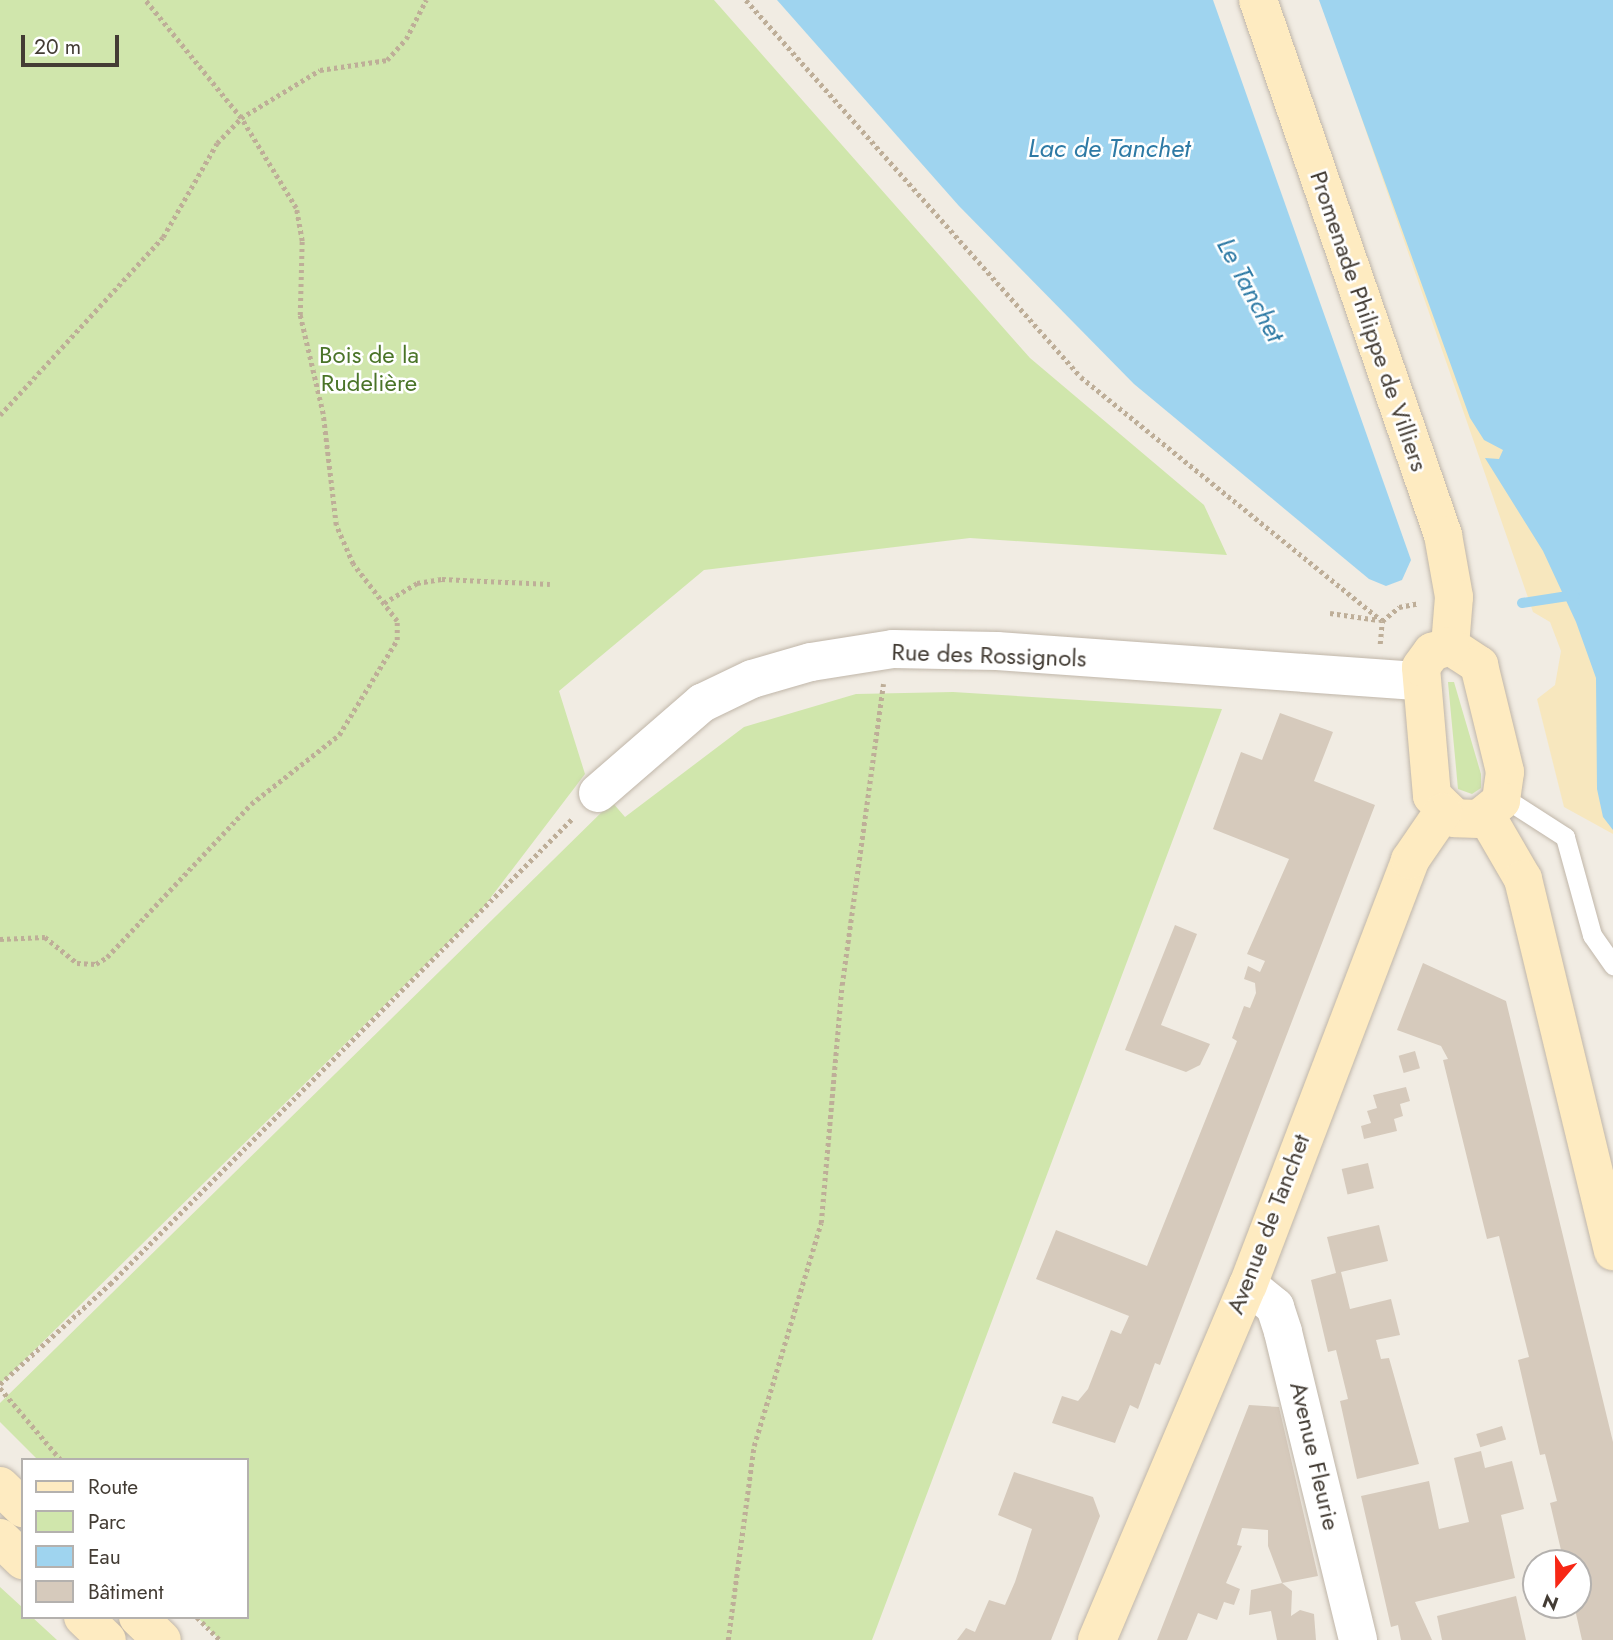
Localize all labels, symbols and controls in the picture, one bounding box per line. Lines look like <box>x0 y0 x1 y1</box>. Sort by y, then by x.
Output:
scale bar <box>24 21 122 65</box>
text: 20 m <box>34 32 81 62</box>
water label: Lac de Tanchet <box>1028 133 1190 165</box>
street label: Promenade Philippe de Villiers <box>1304 167 1434 475</box>
water label: Le Tanchet <box>1210 233 1290 347</box>
park label: Bois de la Rudelière <box>319 341 419 397</box>
street label: Rue des Rossignols <box>891 637 1087 673</box>
street label: Avenue de Tanchet <box>1220 1130 1316 1318</box>
street label: Avenue Fleurie <box>1284 1379 1346 1533</box>
legend <box>21 1458 248 1619</box>
text: Route <box>88 1472 138 1502</box>
text: Parc <box>88 1507 126 1537</box>
text: Eau <box>88 1542 121 1572</box>
north arrow <box>1522 1549 1592 1619</box>
text: Bâtiment <box>88 1577 164 1607</box>
text: N <box>1539 1587 1562 1618</box>

